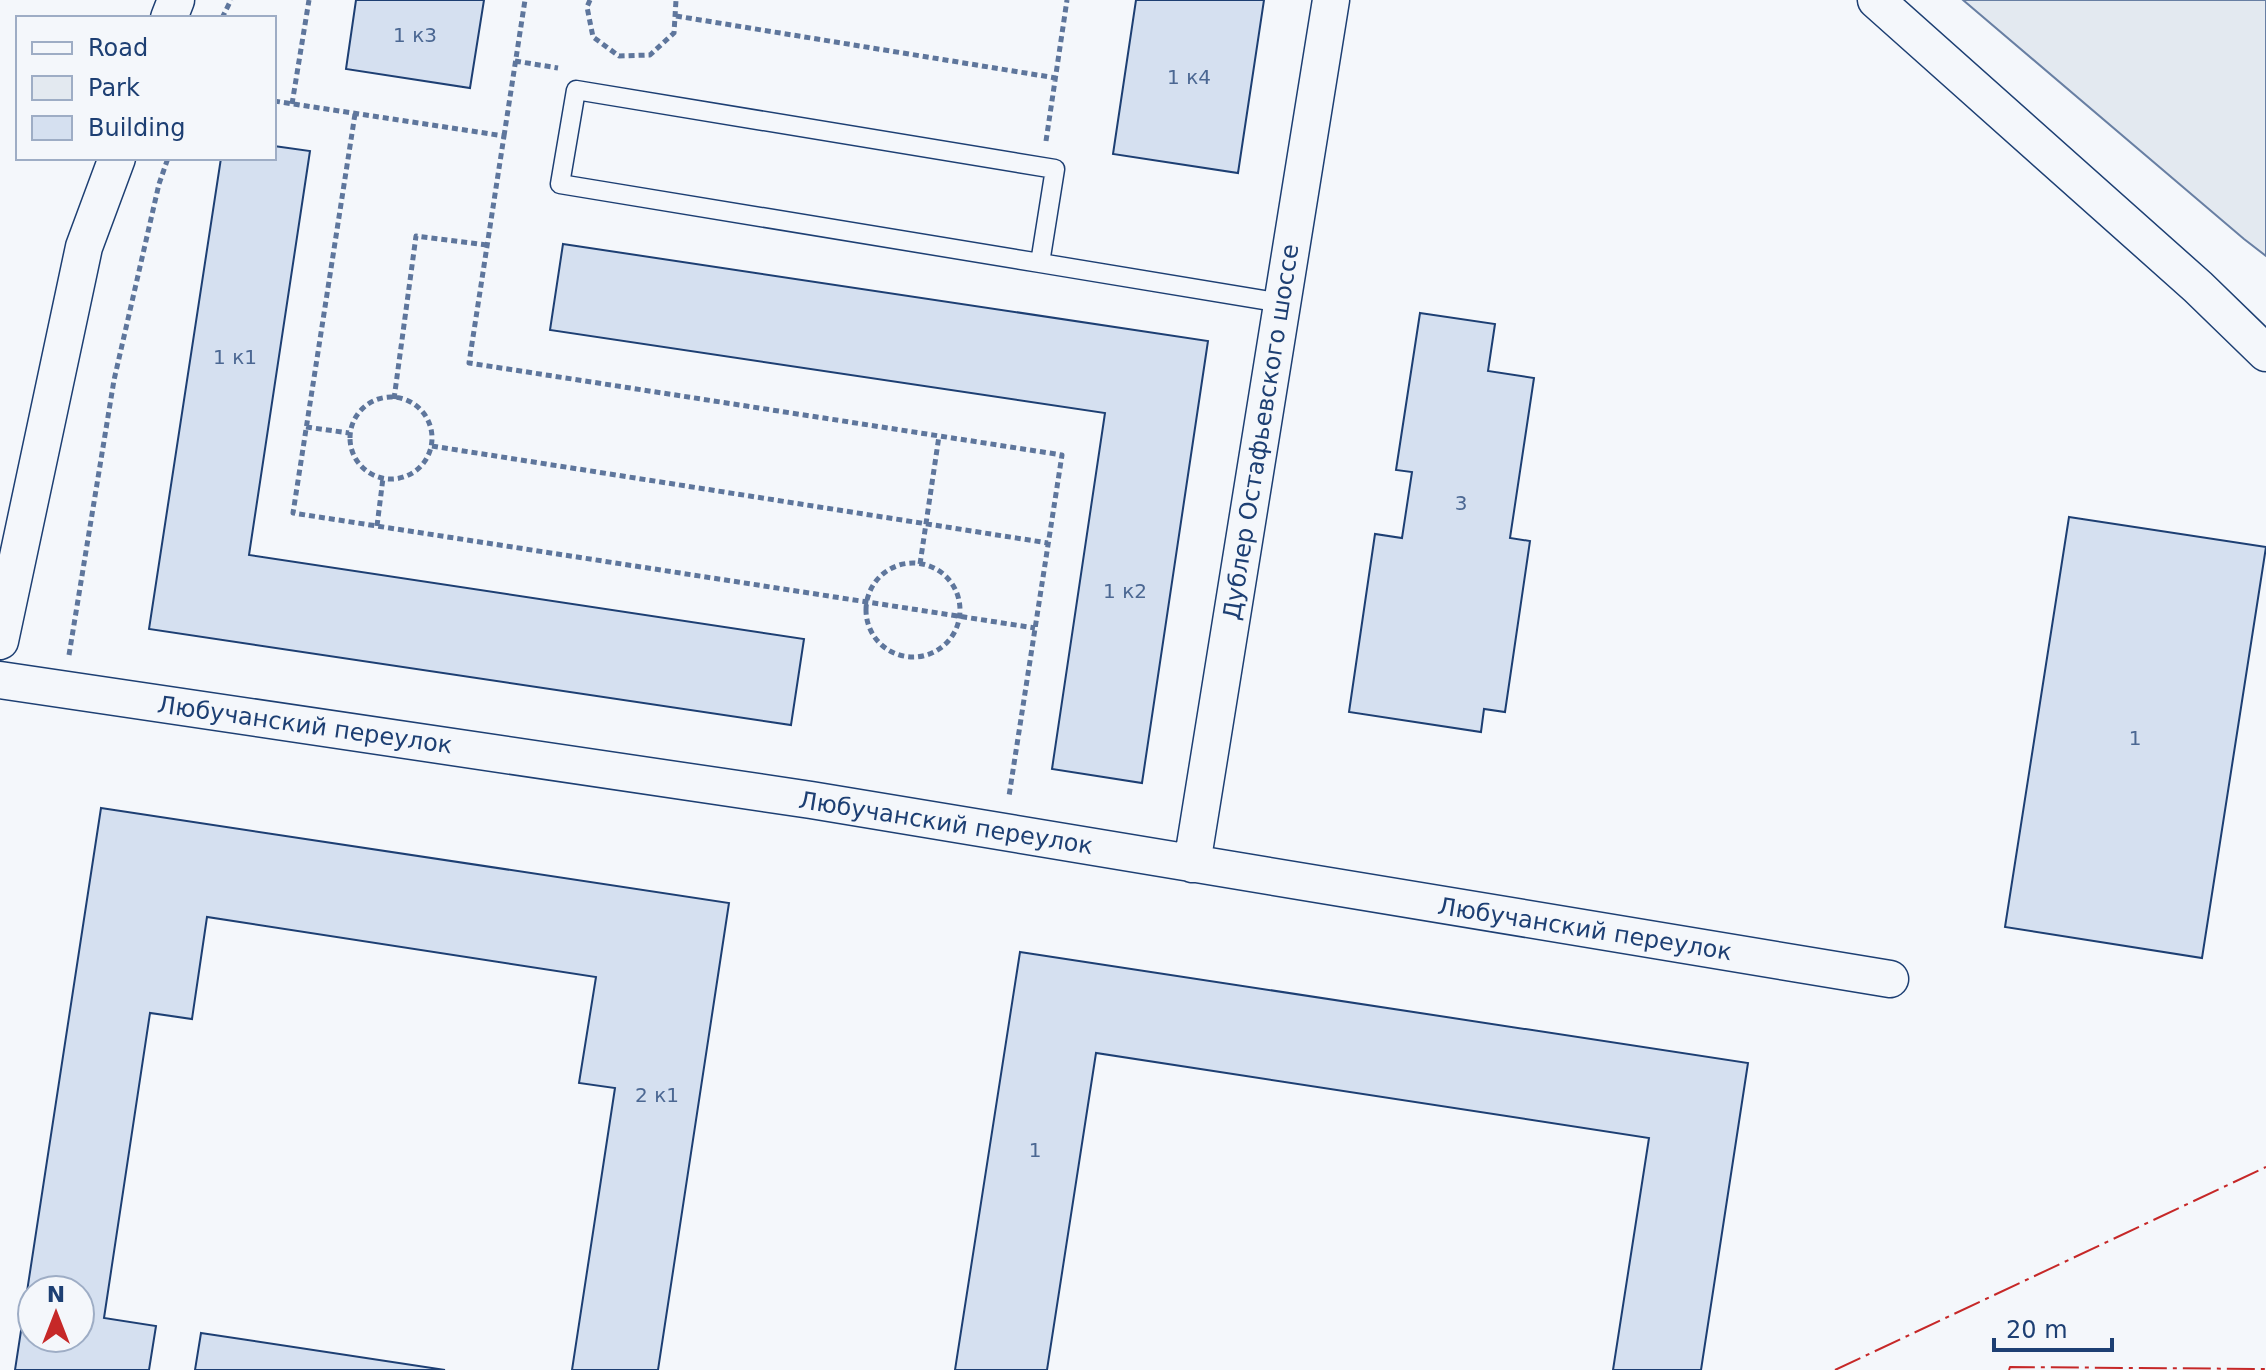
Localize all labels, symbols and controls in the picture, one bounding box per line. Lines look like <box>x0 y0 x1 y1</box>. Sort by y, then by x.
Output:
legend <box>16 16 276 160</box>
house number: 1 к3 <box>393 23 437 47</box>
text: Road <box>88 34 148 62</box>
house number: 1 к4 <box>1167 65 1211 89</box>
text: Park <box>88 74 140 102</box>
text: Building <box>88 114 185 142</box>
street label: Дублер Остафьевского шоссе <box>1217 242 1305 622</box>
house number: 1 к1 <box>213 345 257 369</box>
house number: 3 <box>1455 491 1467 515</box>
house number: 1 к2 <box>1103 579 1147 603</box>
street label: Любучанский переулок <box>156 690 454 760</box>
house number: 1 <box>2129 726 2141 750</box>
street label: Любучанский переулок <box>797 786 1095 860</box>
street label: Любучанский переулок <box>1436 892 1734 966</box>
house number: 2 к1 <box>635 1083 679 1107</box>
house number: 1 <box>1029 1138 1041 1162</box>
north arrow <box>16 1274 96 1354</box>
text: N <box>47 1282 65 1307</box>
scale bar <box>1994 1302 2112 1352</box>
text: 20 m <box>2006 1316 2068 1344</box>

